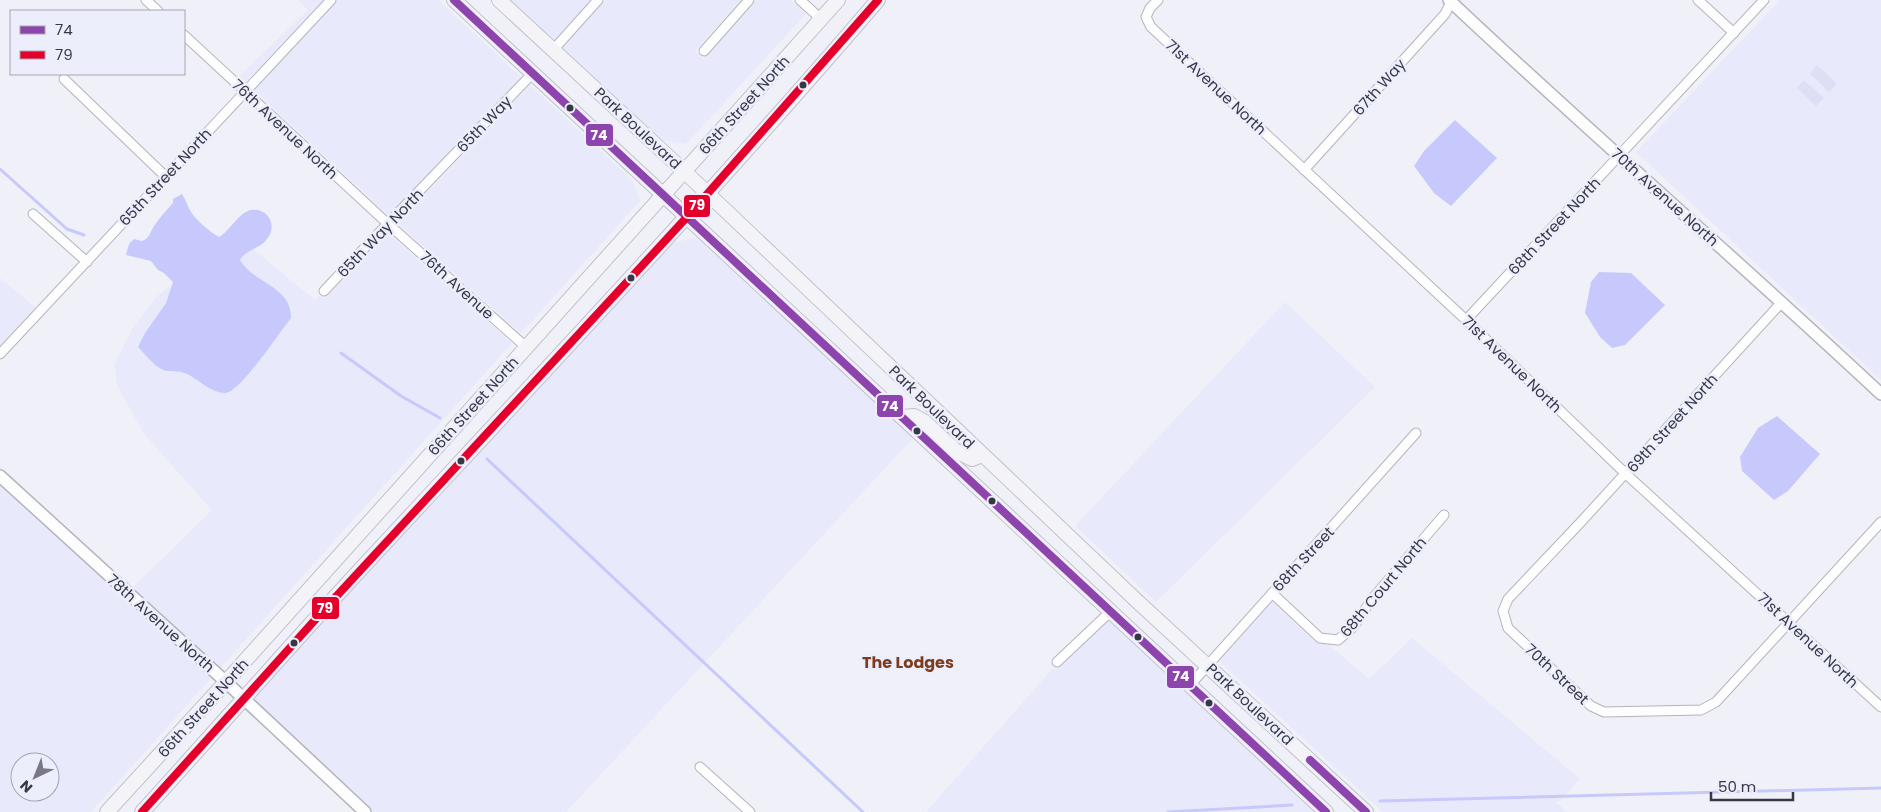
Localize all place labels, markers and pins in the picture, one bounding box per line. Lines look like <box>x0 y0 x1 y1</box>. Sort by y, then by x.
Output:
unlabelled marker <box>798 80 808 90</box>
unlabelled marker <box>565 103 575 113</box>
unlabelled marker <box>626 273 636 283</box>
unlabelled marker <box>912 426 922 436</box>
unlabelled marker <box>456 456 466 466</box>
unlabelled marker <box>987 496 997 506</box>
unlabelled marker <box>1133 632 1143 642</box>
unlabelled marker <box>289 638 299 648</box>
unlabelled marker <box>1204 698 1214 708</box>

